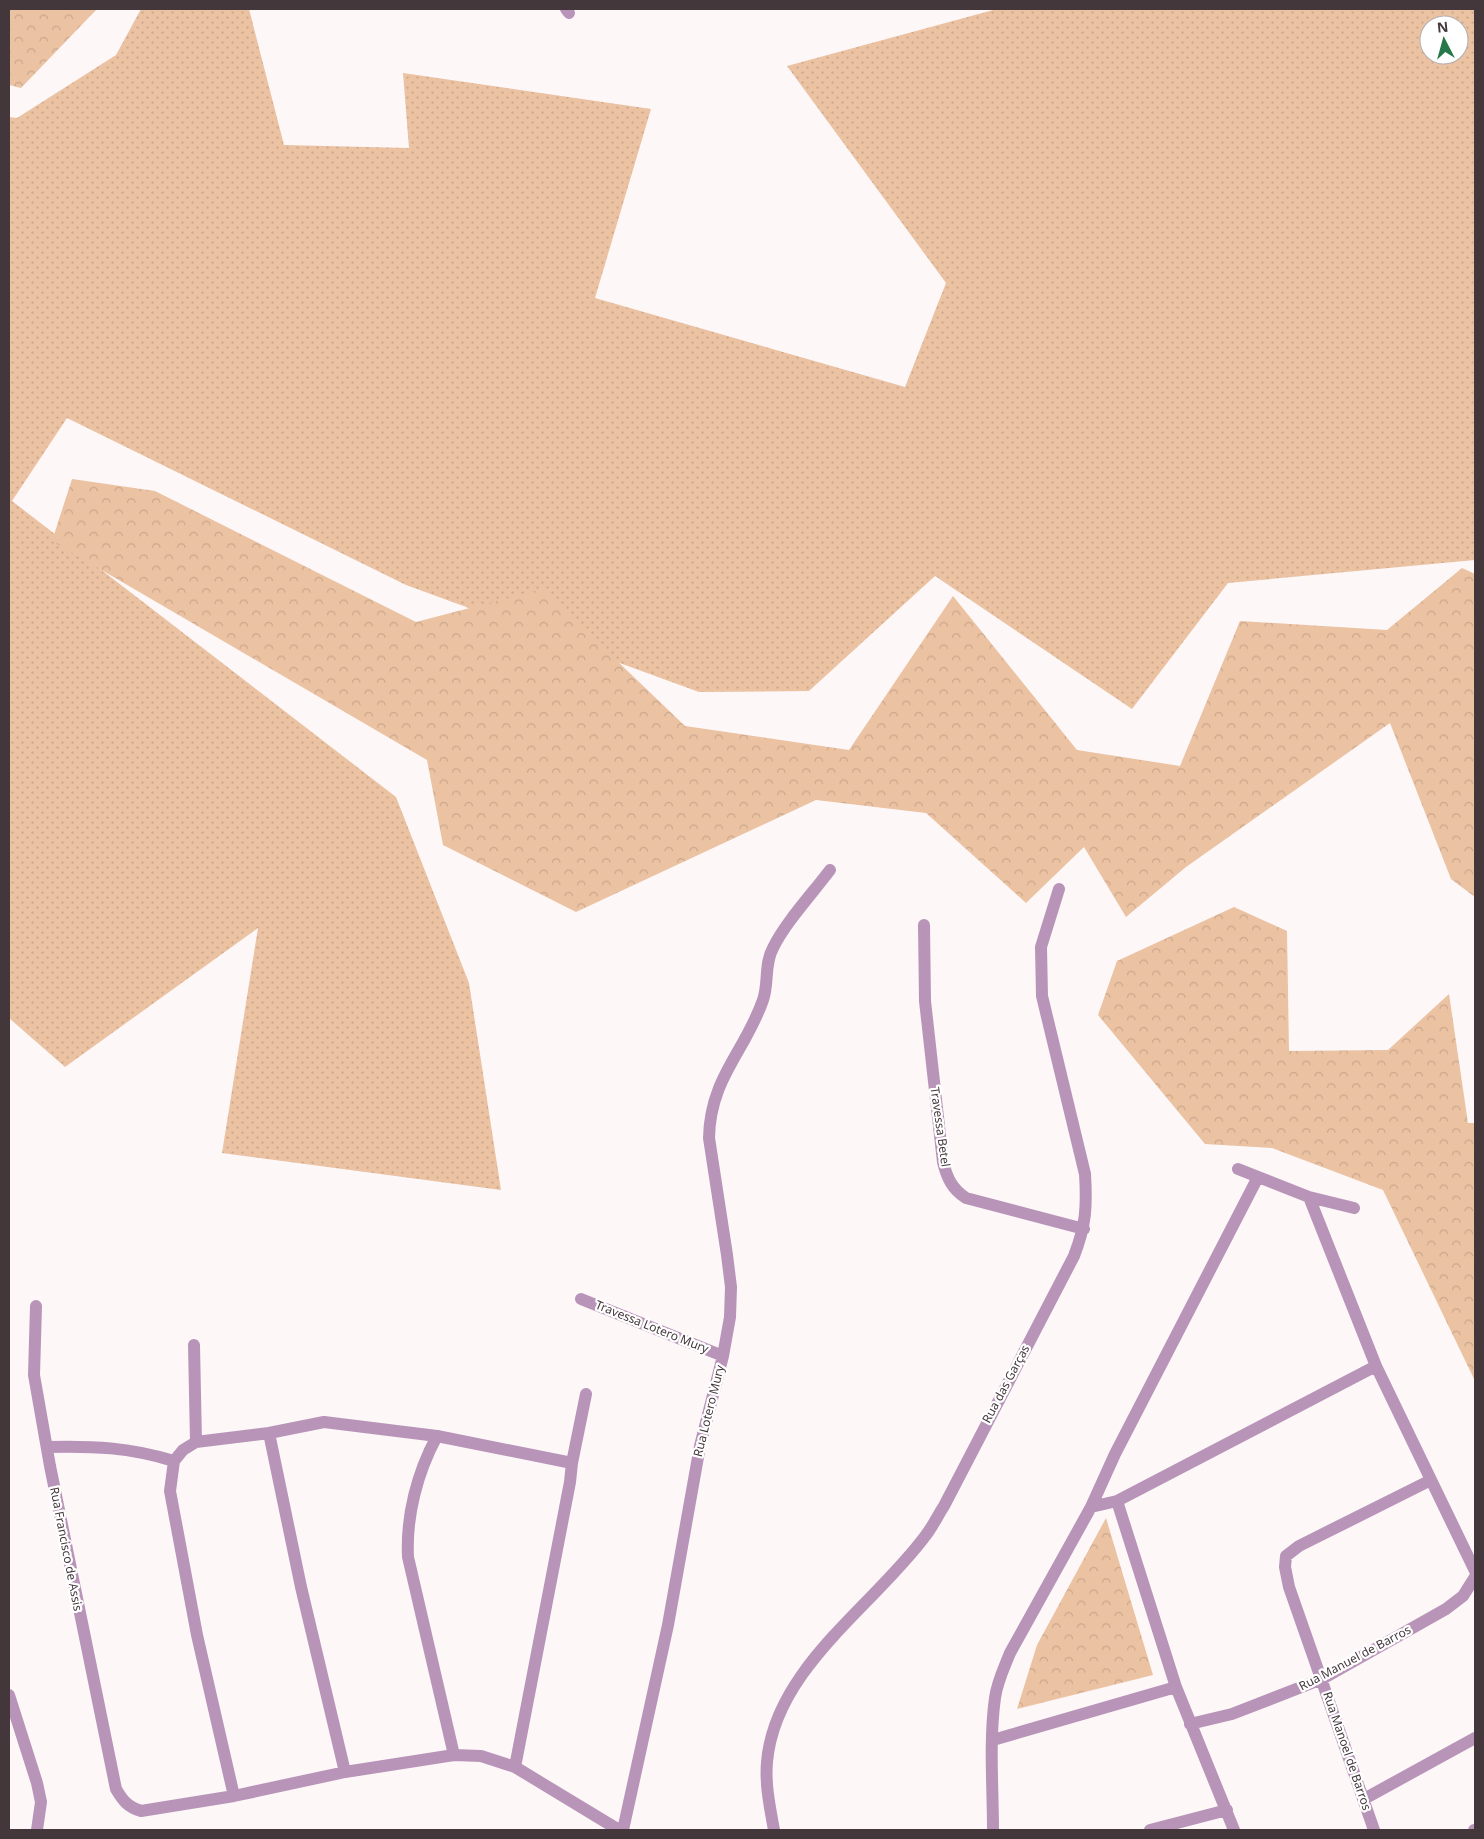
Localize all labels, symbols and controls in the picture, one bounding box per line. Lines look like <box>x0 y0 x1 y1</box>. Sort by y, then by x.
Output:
north arrow <box>1419 15 1469 65</box>
text: N <box>1436 17 1449 37</box>
street label: Travessa Betel <box>926 1086 955 1168</box>
street label: Travessa Lotero Mury <box>593 1296 712 1357</box>
street label: Rua das Garças <box>978 1342 1033 1426</box>
street label: Rua Lotero Mury <box>689 1362 728 1458</box>
street label: Rua Francisco de Assis <box>46 1486 87 1613</box>
street label: Rua Manuel de Barros <box>1296 1621 1414 1694</box>
street label: Rua Manoel de Barros <box>1319 1689 1376 1813</box>

